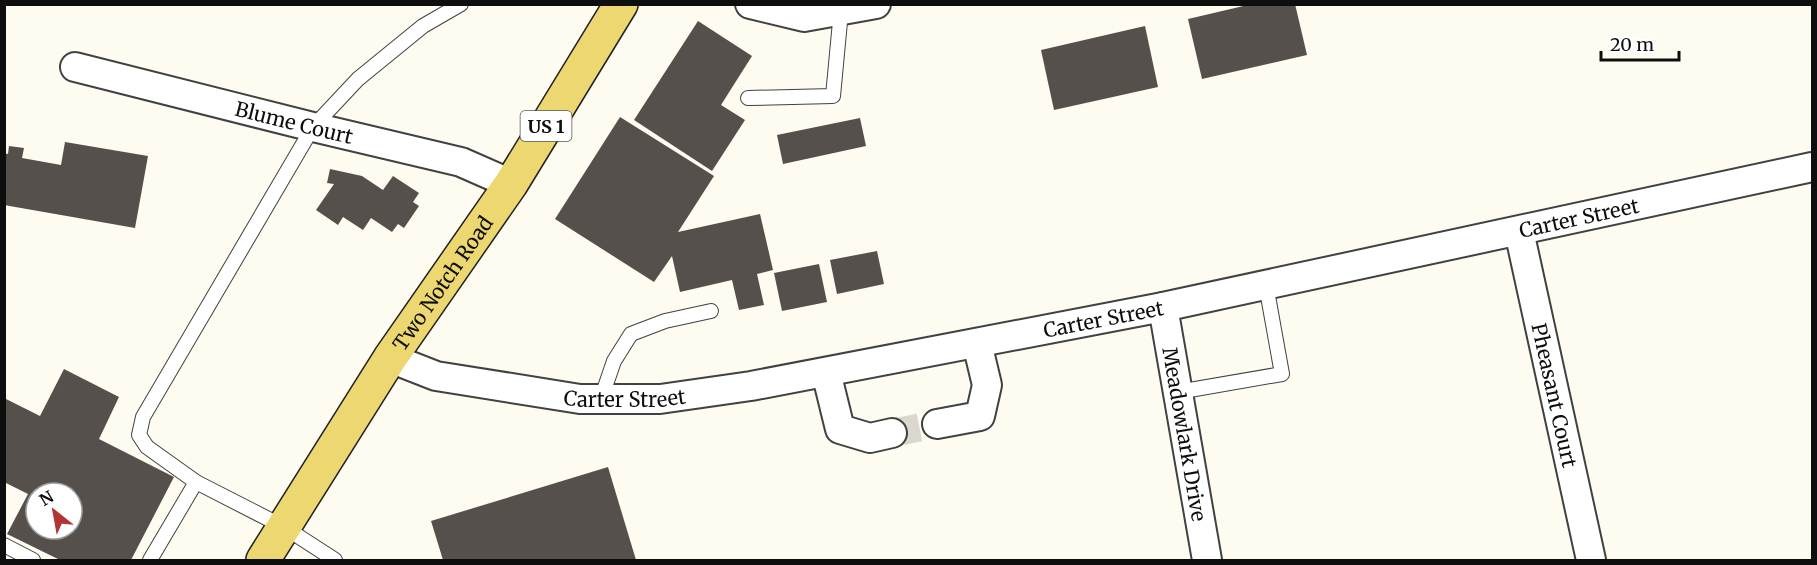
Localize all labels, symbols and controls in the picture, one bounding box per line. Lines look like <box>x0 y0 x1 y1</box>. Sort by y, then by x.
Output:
scale bar <box>1601 24 1679 62</box>
text: 20 m <box>1610 33 1654 56</box>
street label: Blume Court <box>233 95 356 149</box>
road number: US 1 <box>520 111 572 141</box>
street label: Carter Street <box>1517 192 1641 242</box>
street label: Two Notch Road <box>387 211 498 355</box>
street label: Carter Street <box>1041 295 1166 342</box>
street label: Pheasant Court <box>1527 321 1583 470</box>
street label: Meadowlark Drive <box>1158 345 1213 523</box>
street label: Carter Street <box>562 383 687 412</box>
north arrow <box>24 481 84 541</box>
text: N <box>36 486 57 510</box>

